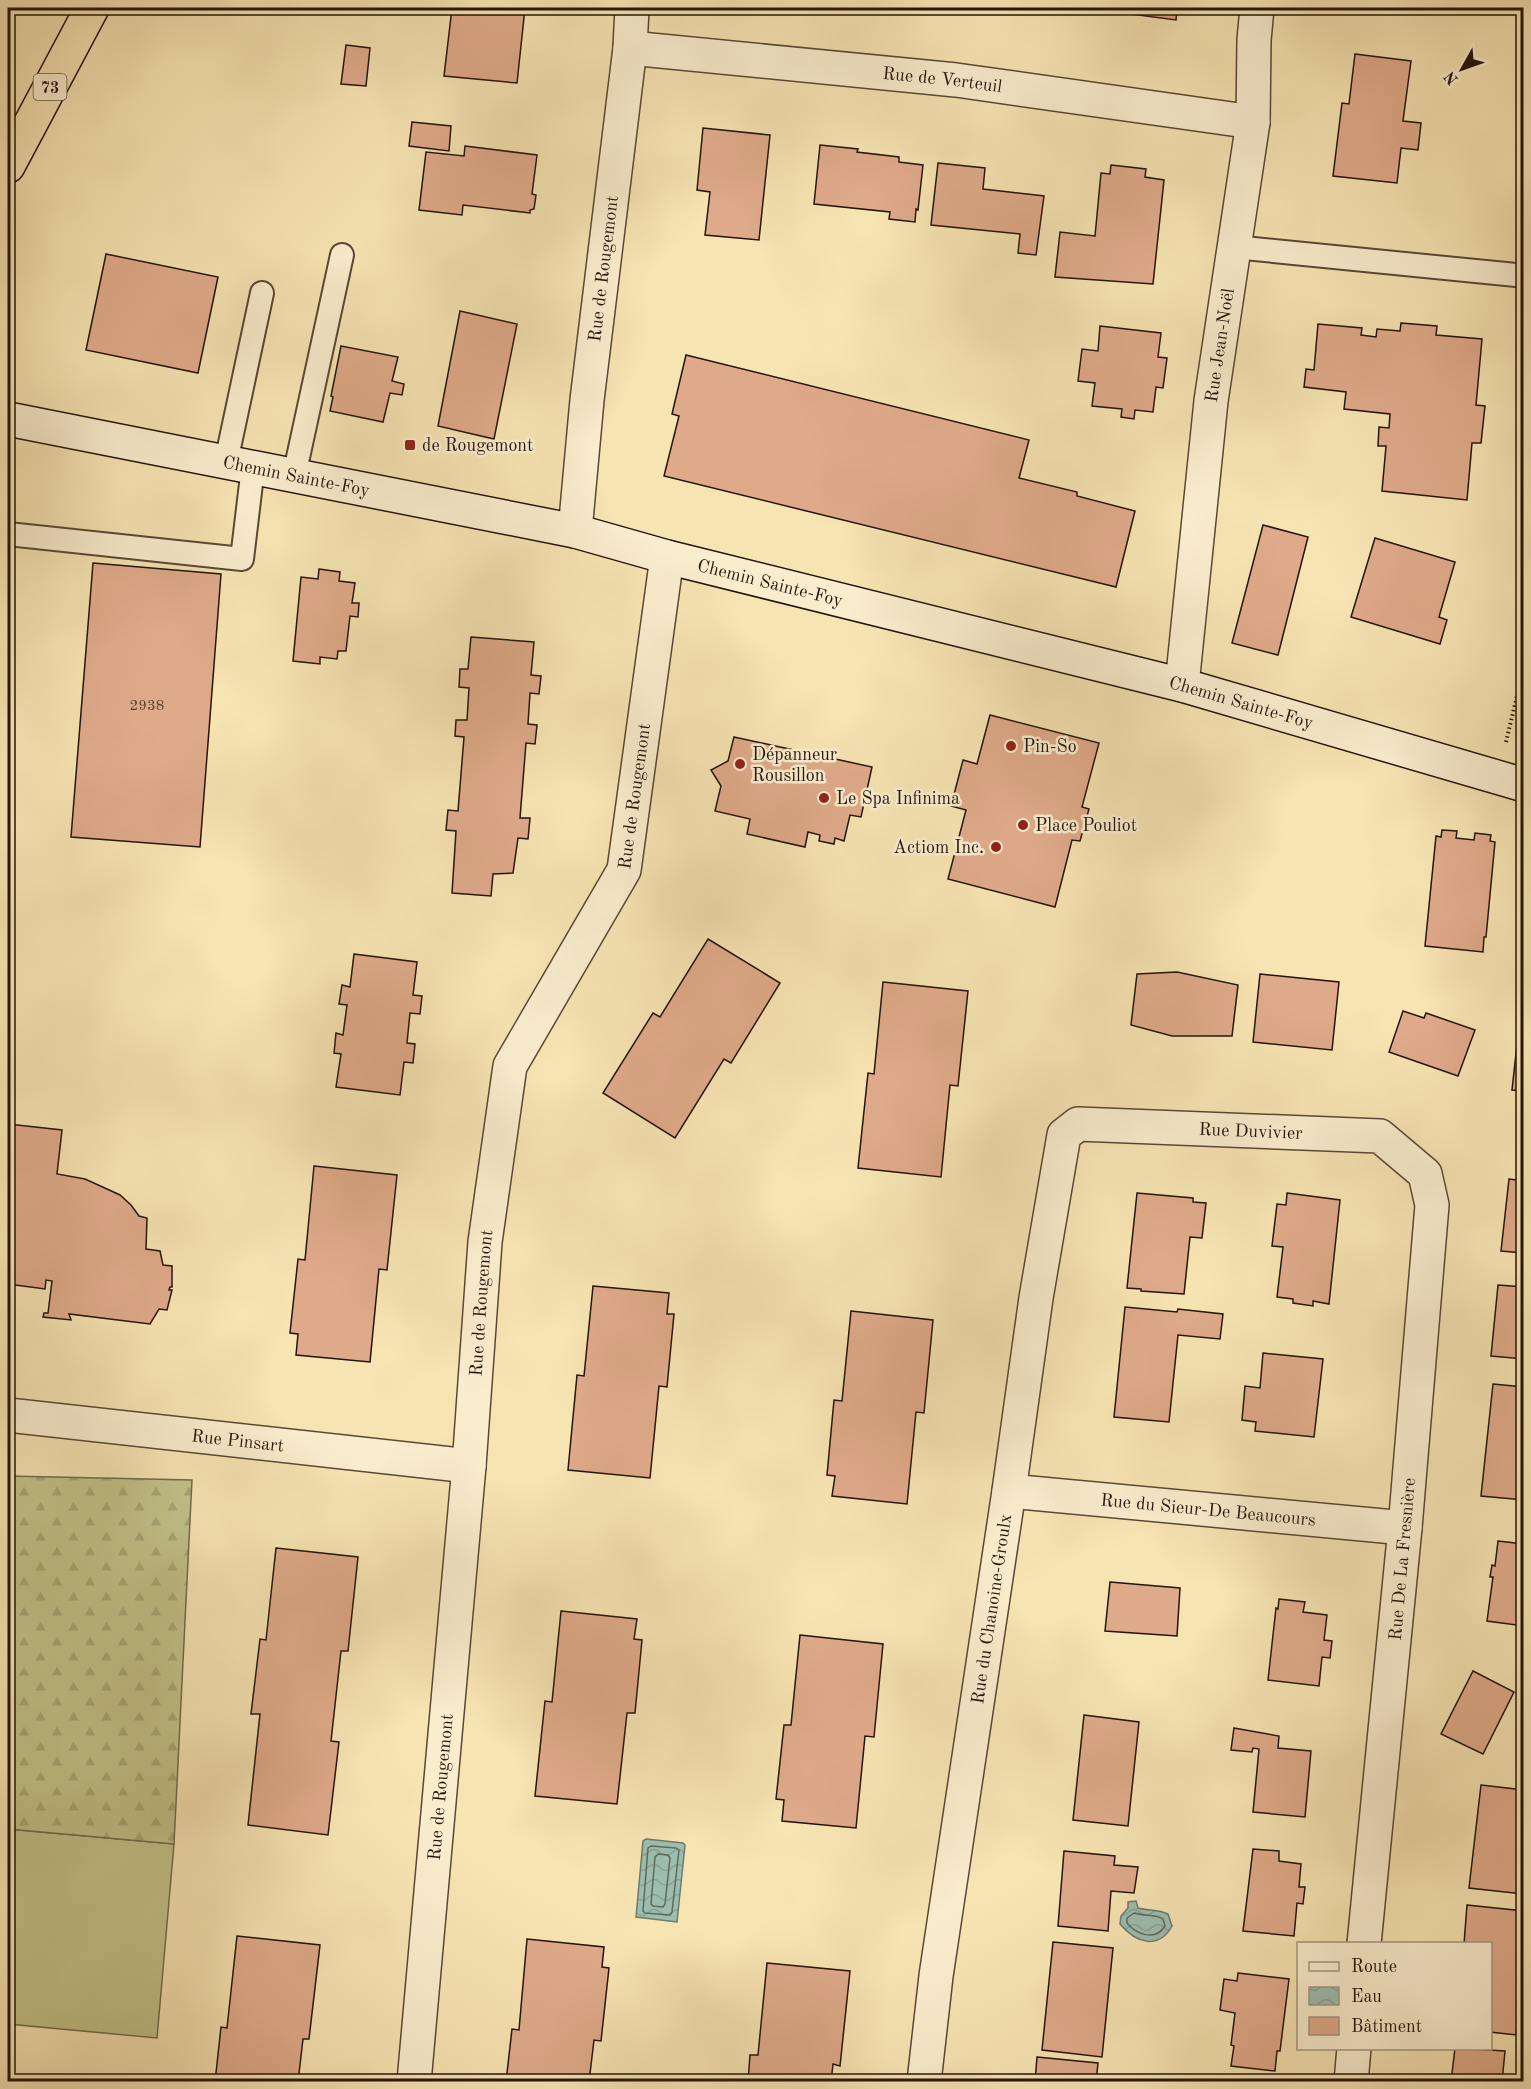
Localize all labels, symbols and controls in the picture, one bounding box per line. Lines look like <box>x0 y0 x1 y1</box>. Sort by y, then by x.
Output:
north arrow <box>1432 39 1492 99</box>
street label: Rue de Verteuil <box>882 65 1003 96</box>
text: N <box>1441 67 1462 87</box>
road number: 73 <box>34 74 66 100</box>
street label: Rue de Rougemont <box>586 194 622 343</box>
street label: Rue Jean-Noël <box>1203 287 1238 404</box>
place label: de Rougemont <box>422 437 533 455</box>
marker: de Rougemont <box>403 438 417 452</box>
street label: Chemin Sainte-Foy <box>221 454 372 500</box>
street label: Chemin Sainte-Foy <box>695 557 845 611</box>
street label: Chemin Sainte-Foy <box>1167 674 1316 733</box>
house number: 2938 <box>130 699 164 714</box>
street label: Rue de Rougemont <box>616 722 654 871</box>
place label: Pin-So <box>1023 738 1077 756</box>
marker: Pin-So <box>1004 739 1018 753</box>
place label: Dépanneur Rousillon <box>752 746 838 785</box>
marker: Dépanneur Rousillon <box>733 757 747 771</box>
place label: Le Spa Infinima <box>836 790 960 808</box>
marker: Le Spa Infinima <box>817 791 831 805</box>
place label: Place Pouliot <box>1035 817 1137 835</box>
marker: Place Pouliot <box>1016 818 1030 832</box>
place label: Actiom Inc. <box>893 839 984 857</box>
marker: Actiom Inc. <box>989 840 1003 854</box>
street label: Rue Duvivier <box>1198 1121 1304 1143</box>
street label: Rue de Rougemont <box>467 1228 497 1377</box>
street label: Rue Pinsart <box>190 1427 285 1455</box>
street label: Rue De La Fresnière <box>1387 1477 1419 1641</box>
street label: Rue du Sieur-De Beaucours <box>1100 1492 1317 1530</box>
street label: Rue du Chanoine-Groulx <box>969 1513 1015 1705</box>
street label: Rue de Rougemont <box>426 1713 457 1861</box>
legend <box>1297 1942 1492 2050</box>
text: Route <box>1351 1958 1397 1976</box>
text: Eau <box>1351 1988 1382 2006</box>
text: Bâtiment <box>1351 2018 1422 2036</box>

